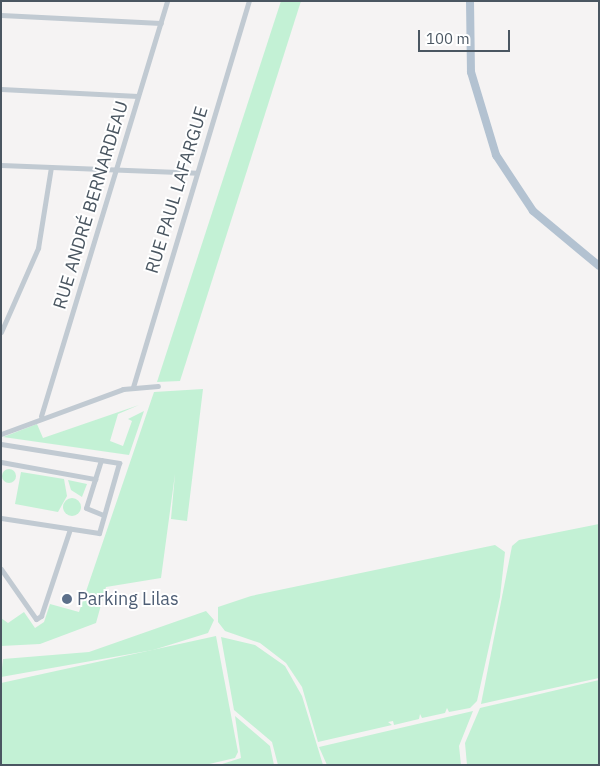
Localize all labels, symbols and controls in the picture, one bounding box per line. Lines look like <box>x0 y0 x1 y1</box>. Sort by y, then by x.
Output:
scale bar <box>420 20 512 52</box>
text: 100 m <box>426 29 470 48</box>
street label: RUE ANDRÉ BERNARDEAU <box>49 98 133 312</box>
street label: RUE PAUL LAFARGUE <box>141 104 213 276</box>
place label: Parking Lilas <box>77 588 179 610</box>
marker: Parking Lilas <box>61 593 73 605</box>

